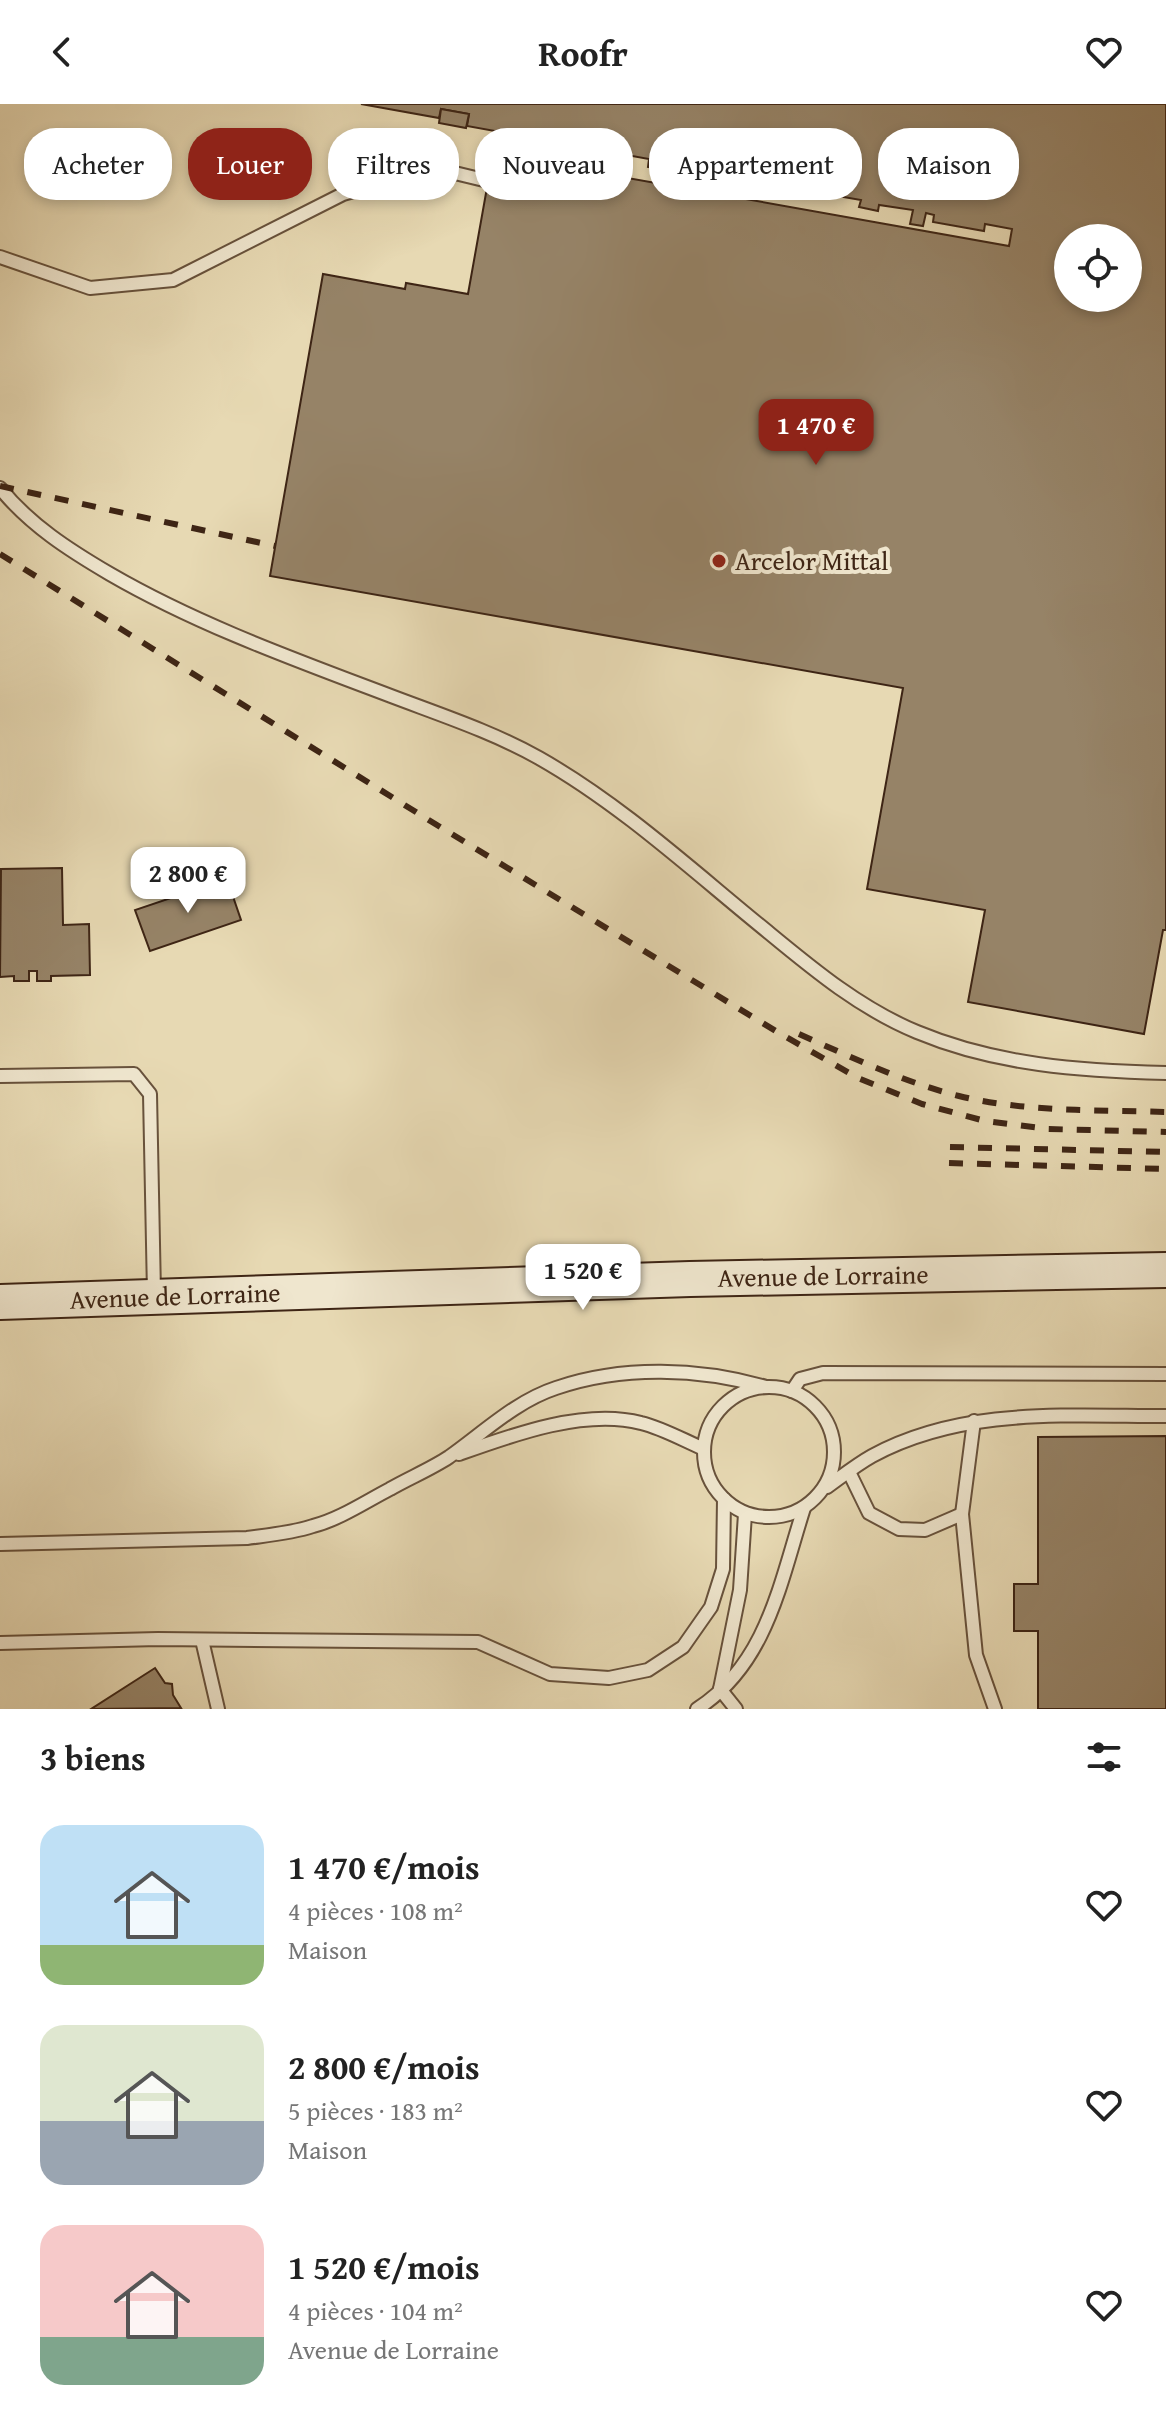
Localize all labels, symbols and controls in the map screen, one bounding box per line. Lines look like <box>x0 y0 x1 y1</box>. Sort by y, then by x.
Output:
text: Roofr <box>538 26 628 79</box>
icon: back <box>40 30 84 74</box>
icon: heart <box>1082 30 1126 74</box>
chip: Acheter <box>24 128 172 200</box>
chip: Louer <box>188 128 312 200</box>
chip: Filtres <box>328 128 459 200</box>
chip: Nouveau <box>475 128 633 200</box>
chip: Appartement <box>649 128 862 200</box>
chip: Maison <box>878 128 1019 200</box>
map controls <box>1054 224 1142 312</box>
button: locate <box>1054 224 1142 312</box>
pin: 1 470 € <box>742 399 890 467</box>
text: 1 470 € <box>777 405 855 444</box>
place label: Arcelor Mittal <box>735 541 888 580</box>
marker: Arcelor Mittal <box>710 552 728 570</box>
pin: 2 800 € <box>114 847 262 915</box>
text: 2 800 € <box>149 853 227 892</box>
pin: 1 520 € <box>509 1244 657 1312</box>
text: 1 520 € <box>544 1250 622 1289</box>
street label: Avenue de Lorraine <box>717 1254 929 1297</box>
street label: Avenue de Lorraine <box>69 1272 281 1319</box>
text: 3 biens <box>40 1733 146 1782</box>
icon: filters <box>1082 1735 1126 1779</box>
text: 1 470 €/mois <box>288 1842 480 1891</box>
icon: home <box>104 1857 200 1953</box>
icon: heart <box>1082 1883 1126 1927</box>
text: 4 pièces · 108 m² <box>288 1891 463 1930</box>
text: Maison <box>288 1930 367 1969</box>
text: 2 800 €/mois <box>288 2042 480 2091</box>
icon: home <box>104 2057 200 2153</box>
icon: heart <box>1082 2083 1126 2127</box>
text: 5 pièces · 183 m² <box>288 2091 463 2130</box>
text: Maison <box>288 2130 367 2169</box>
text: 1 520 €/mois <box>288 2242 480 2291</box>
icon: home <box>104 2257 200 2353</box>
icon: heart <box>1082 2283 1126 2327</box>
text: 4 pièces · 104 m² <box>288 2291 463 2330</box>
text: Avenue de Lorraine <box>288 2330 499 2369</box>

